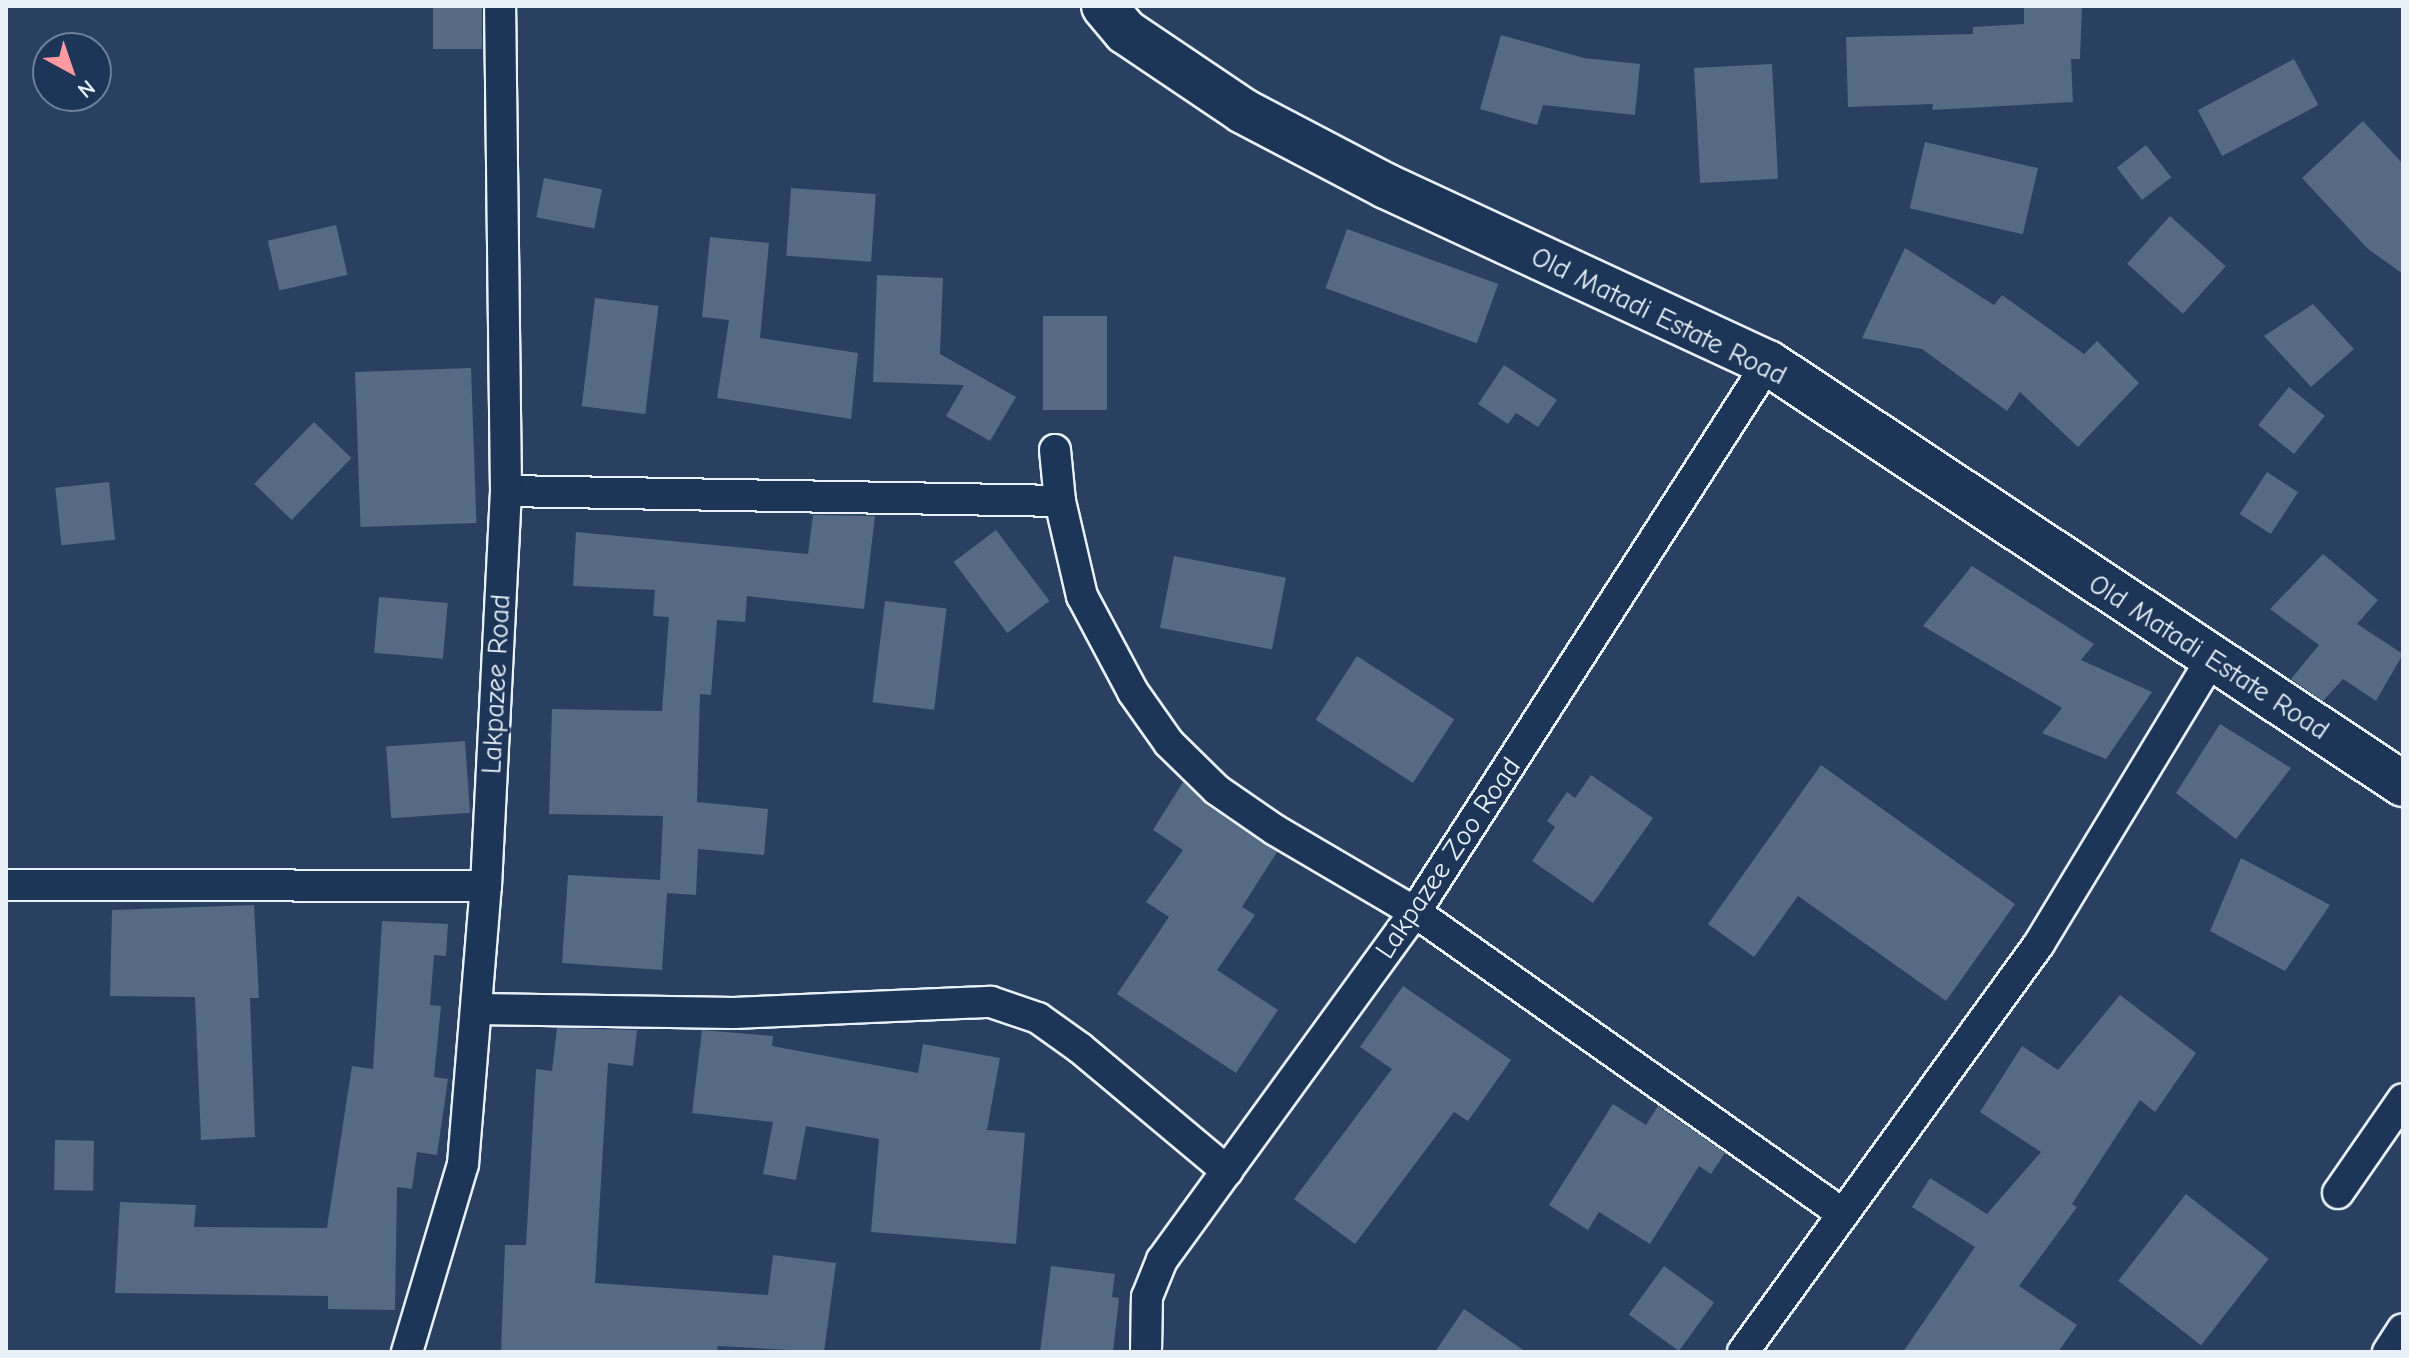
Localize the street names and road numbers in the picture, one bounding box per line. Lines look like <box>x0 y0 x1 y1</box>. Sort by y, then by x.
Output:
street label: Old Matadi Estate Road <box>1526 240 1792 392</box>
street label: Old Matadi Estate Road <box>2083 567 2335 747</box>
street label: Lakpazee Road <box>475 593 517 775</box>
street label: Lakpazee Zoo Road <box>1368 751 1528 965</box>

